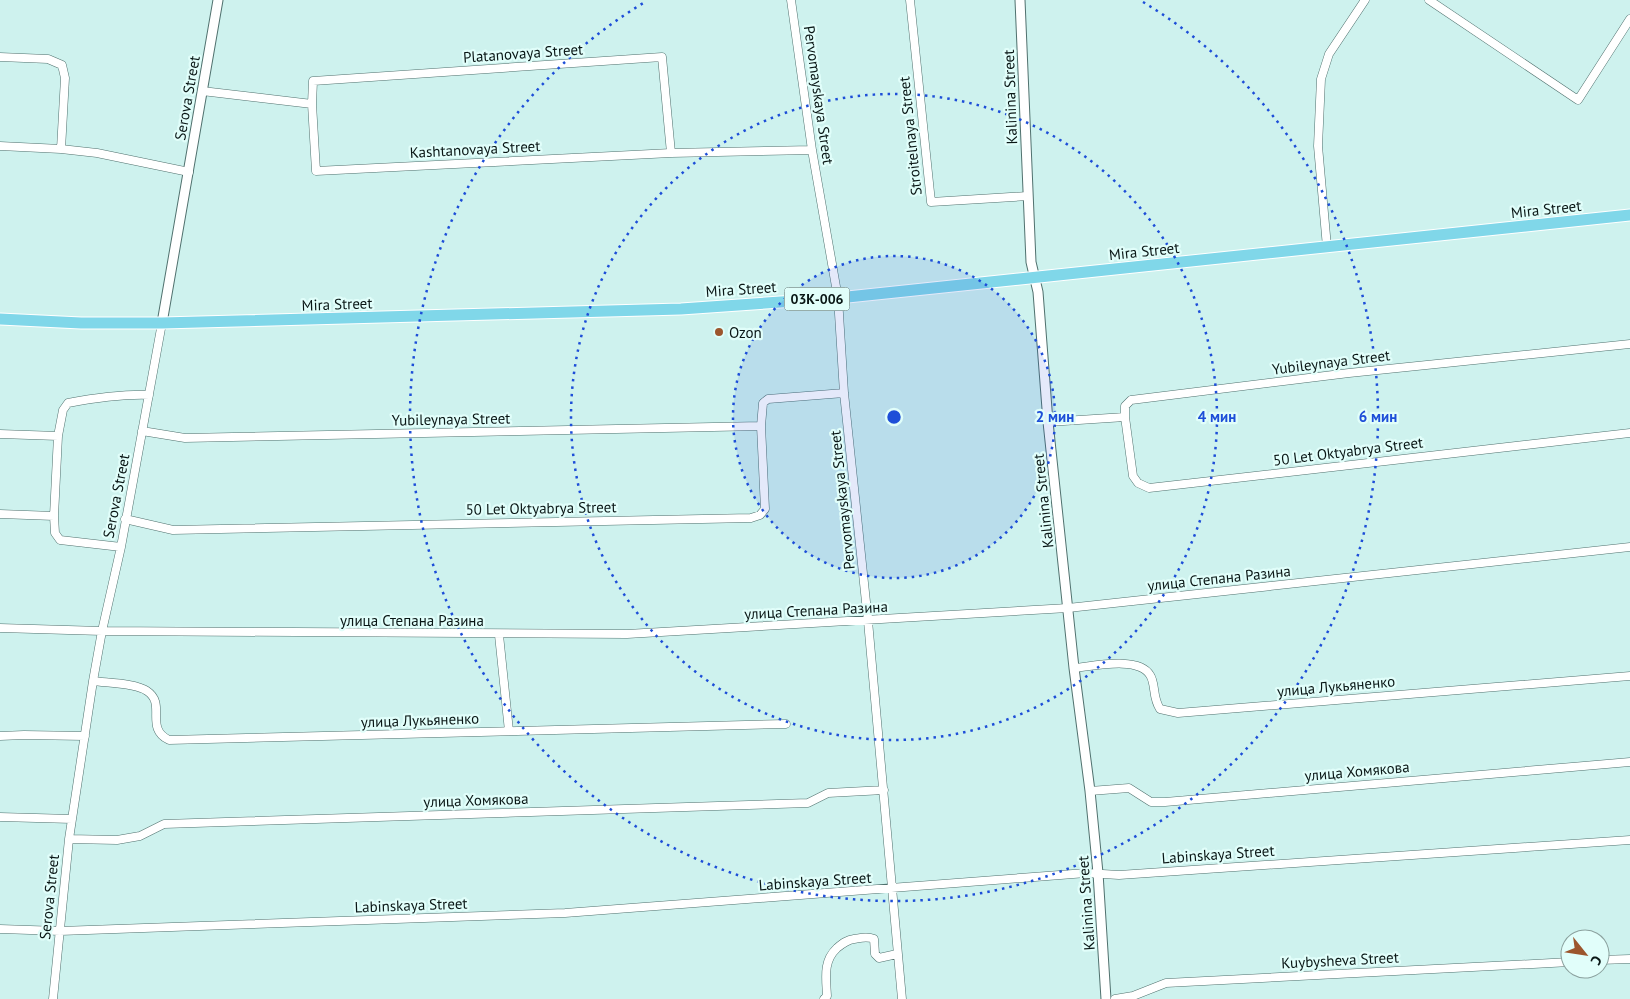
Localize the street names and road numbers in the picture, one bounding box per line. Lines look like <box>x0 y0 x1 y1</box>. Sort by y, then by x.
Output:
street label: Pervomayskaya Street <box>800 24 838 166</box>
street label: Platanovaya Street <box>462 39 584 67</box>
street label: Kalinina Street <box>999 49 1021 145</box>
street label: Serova Street <box>170 54 204 142</box>
street label: Stroitelnaya Street <box>894 76 926 196</box>
street label: Kashtanovaya Street <box>409 136 541 162</box>
street label: Mira Street <box>1510 196 1582 222</box>
street label: Mira Street <box>1108 238 1180 264</box>
street label: Mira Street <box>705 277 777 301</box>
road number: 03К-006 <box>784 288 850 310</box>
street label: Mira Street <box>301 293 373 315</box>
street label: Yubileynaya Street <box>1271 345 1391 379</box>
street label: Yubileynaya Street <box>392 408 510 430</box>
street label: Pervomayskaya Street <box>825 429 859 571</box>
street label: 50 Let Oktyabrya Street <box>1272 432 1424 470</box>
street label: Serova Street <box>99 452 133 540</box>
street label: Kalinina Street <box>1029 453 1057 549</box>
street label: 50 Let Oktyabrya Street <box>465 497 617 519</box>
street label: улица Степана Разина <box>1146 561 1292 595</box>
street label: улица Степана Разина <box>744 597 888 623</box>
street label: улица Степана Разина <box>340 611 484 630</box>
street label: улица Лукьяненко <box>1276 671 1396 701</box>
street label: улица Лукьяненко <box>360 708 480 732</box>
street label: улица Хомякова <box>1304 757 1410 785</box>
street label: улица Хомякова <box>423 789 529 811</box>
street label: Labinskaya Street <box>1161 841 1275 867</box>
street label: Serova Street <box>35 853 63 941</box>
street label: Kalinina Street <box>1073 855 1099 951</box>
street label: Labinskaya Street <box>758 868 872 894</box>
street label: Labinskaya Street <box>354 894 468 916</box>
street label: Kuybysheva Street <box>1281 947 1399 973</box>

